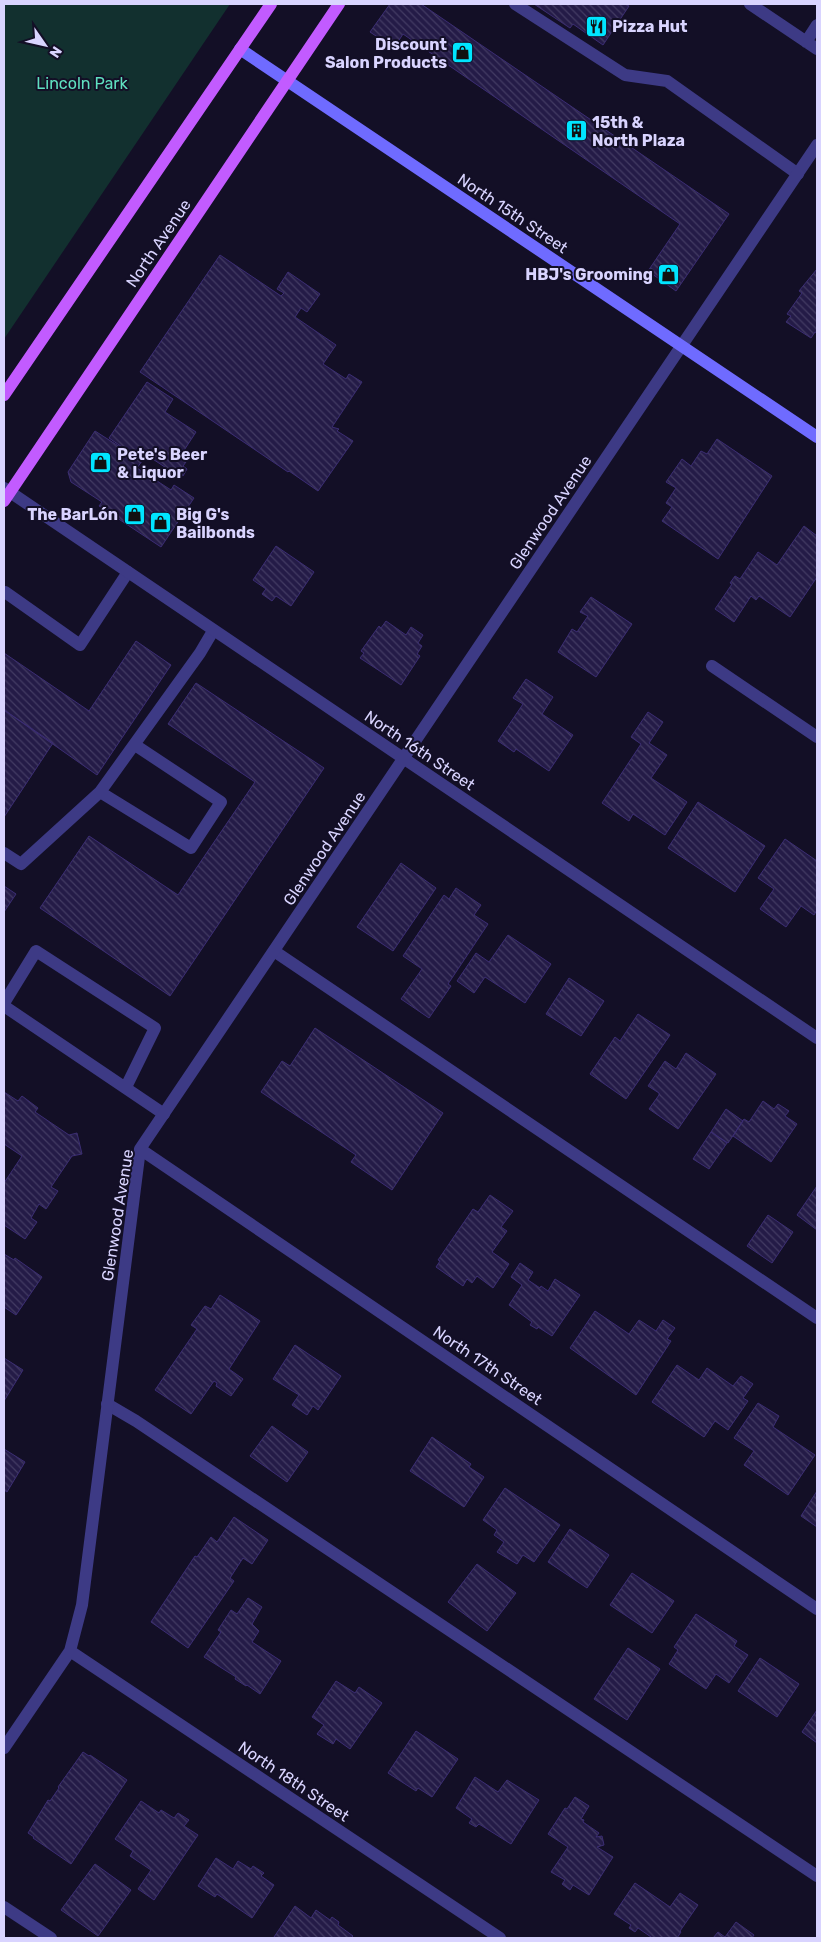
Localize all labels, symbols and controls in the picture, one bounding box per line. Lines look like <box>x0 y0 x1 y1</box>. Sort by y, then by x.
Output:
restaurant icon: Pizza Hut <box>584 14 608 38</box>
place label: Pizza Hut <box>612 17 688 36</box>
north arrow <box>20 20 70 70</box>
place label: Discount Salon Products <box>325 35 448 72</box>
shop icon: Discount Salon Products <box>451 41 475 65</box>
text: N <box>45 43 65 61</box>
park label: Lincoln Park <box>36 74 128 93</box>
place label: 15th & North Plaza <box>592 113 685 150</box>
building icon: 15th & North Plaza <box>564 119 588 143</box>
street label: North 15th Street <box>454 170 571 257</box>
street label: North Avenue <box>122 196 195 291</box>
shop icon: HBJ's Grooming <box>657 262 681 286</box>
place label: HBJ's Grooming <box>525 265 653 284</box>
place label: Pete's Beer & Liquor <box>117 445 208 482</box>
shop icon: Pete's Beer & Liquor <box>89 451 113 475</box>
street label: Glenwood Avenue <box>505 452 596 573</box>
shop icon: The BarLón <box>122 502 146 526</box>
place label: The BarLón <box>27 505 118 524</box>
place label: Big G's Bailbonds <box>176 505 255 542</box>
shop icon: Big G's Bailbonds <box>148 511 172 535</box>
street label: North 16th Street <box>361 706 478 794</box>
street label: Glenwood Avenue <box>279 788 370 909</box>
street label: Glenwood Avenue <box>98 1148 137 1282</box>
street label: North 17th Street <box>430 1322 546 1409</box>
street label: North 18th Street <box>235 1737 353 1826</box>

